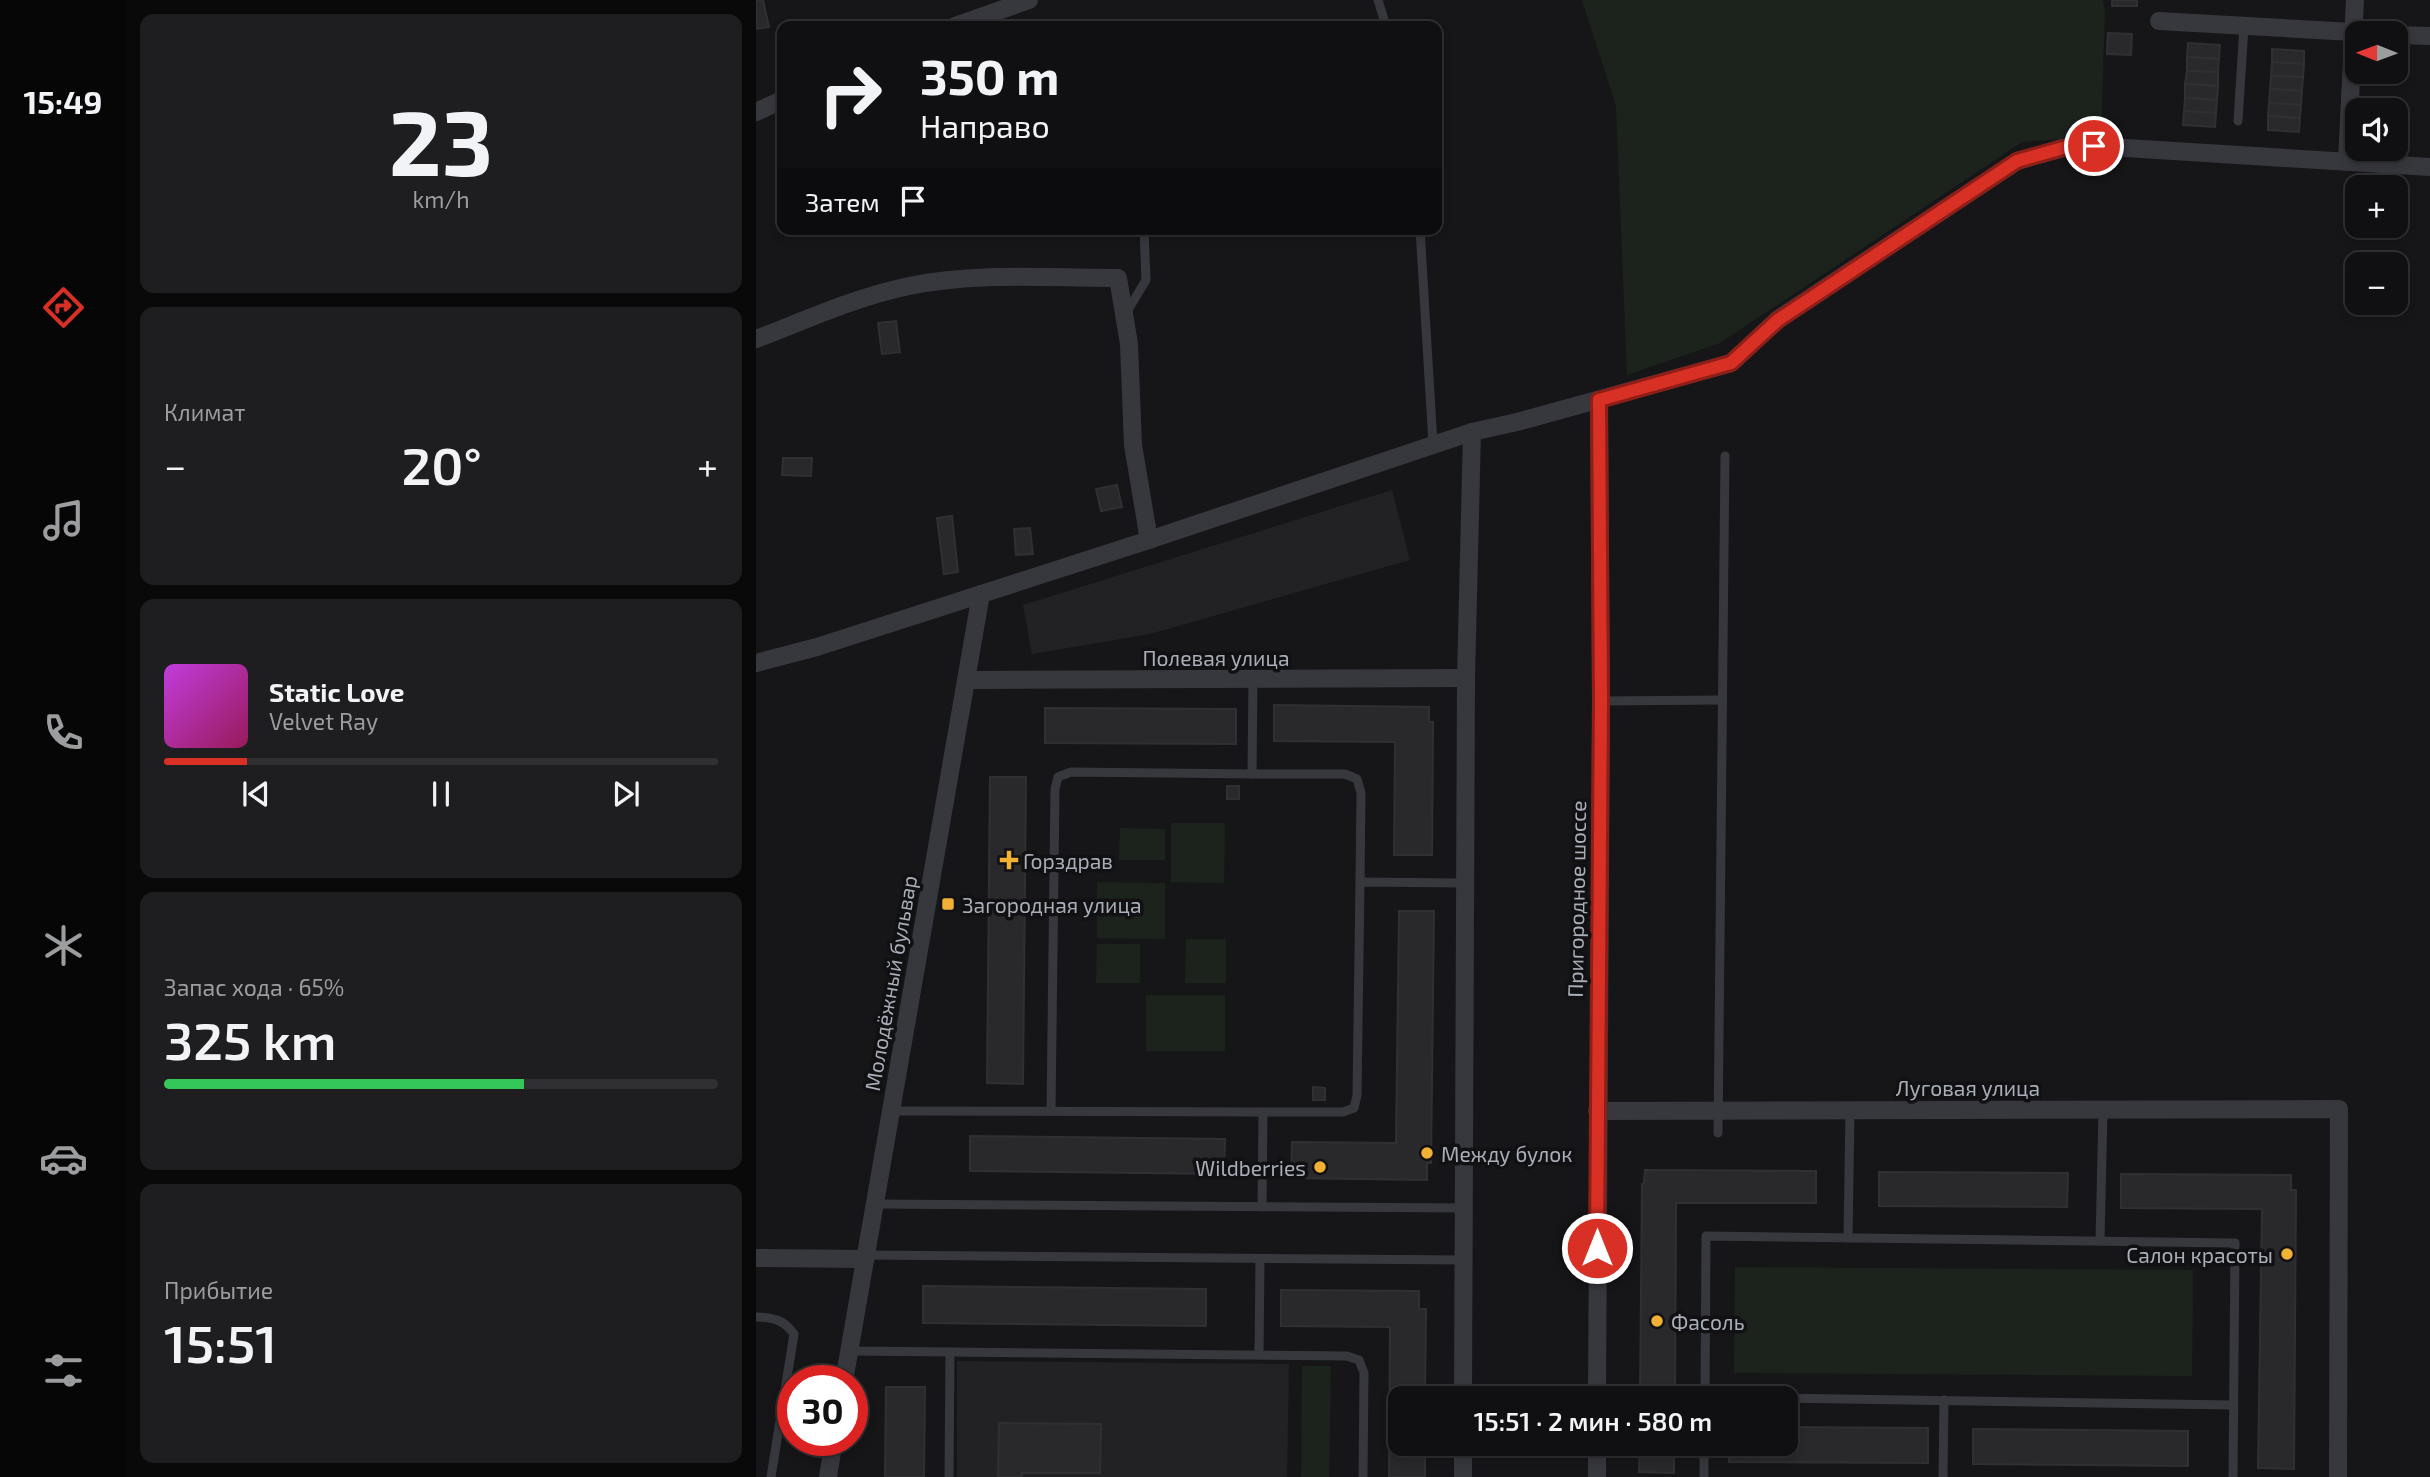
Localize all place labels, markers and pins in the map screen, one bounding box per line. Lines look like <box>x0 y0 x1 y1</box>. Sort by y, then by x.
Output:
pin <box>2064 116 2124 176</box>
place label: Горздрав <box>1023 848 1113 873</box>
marker: Горздрав <box>1001 852 1017 868</box>
place label: Загородная улица <box>962 892 1142 918</box>
marker: Загородная улица <box>940 896 956 912</box>
place label: Между булок <box>1441 1141 1573 1167</box>
marker: Между булок <box>1419 1145 1435 1161</box>
place label: Wildberries <box>1195 1155 1306 1180</box>
marker: Wildberries <box>1312 1159 1328 1175</box>
place label: Салон красоты <box>2126 1242 2273 1267</box>
marker: Салон красоты <box>2279 1246 2295 1262</box>
place label: Фасоль <box>1671 1309 1744 1334</box>
marker: Фасоль <box>1649 1313 1665 1329</box>

